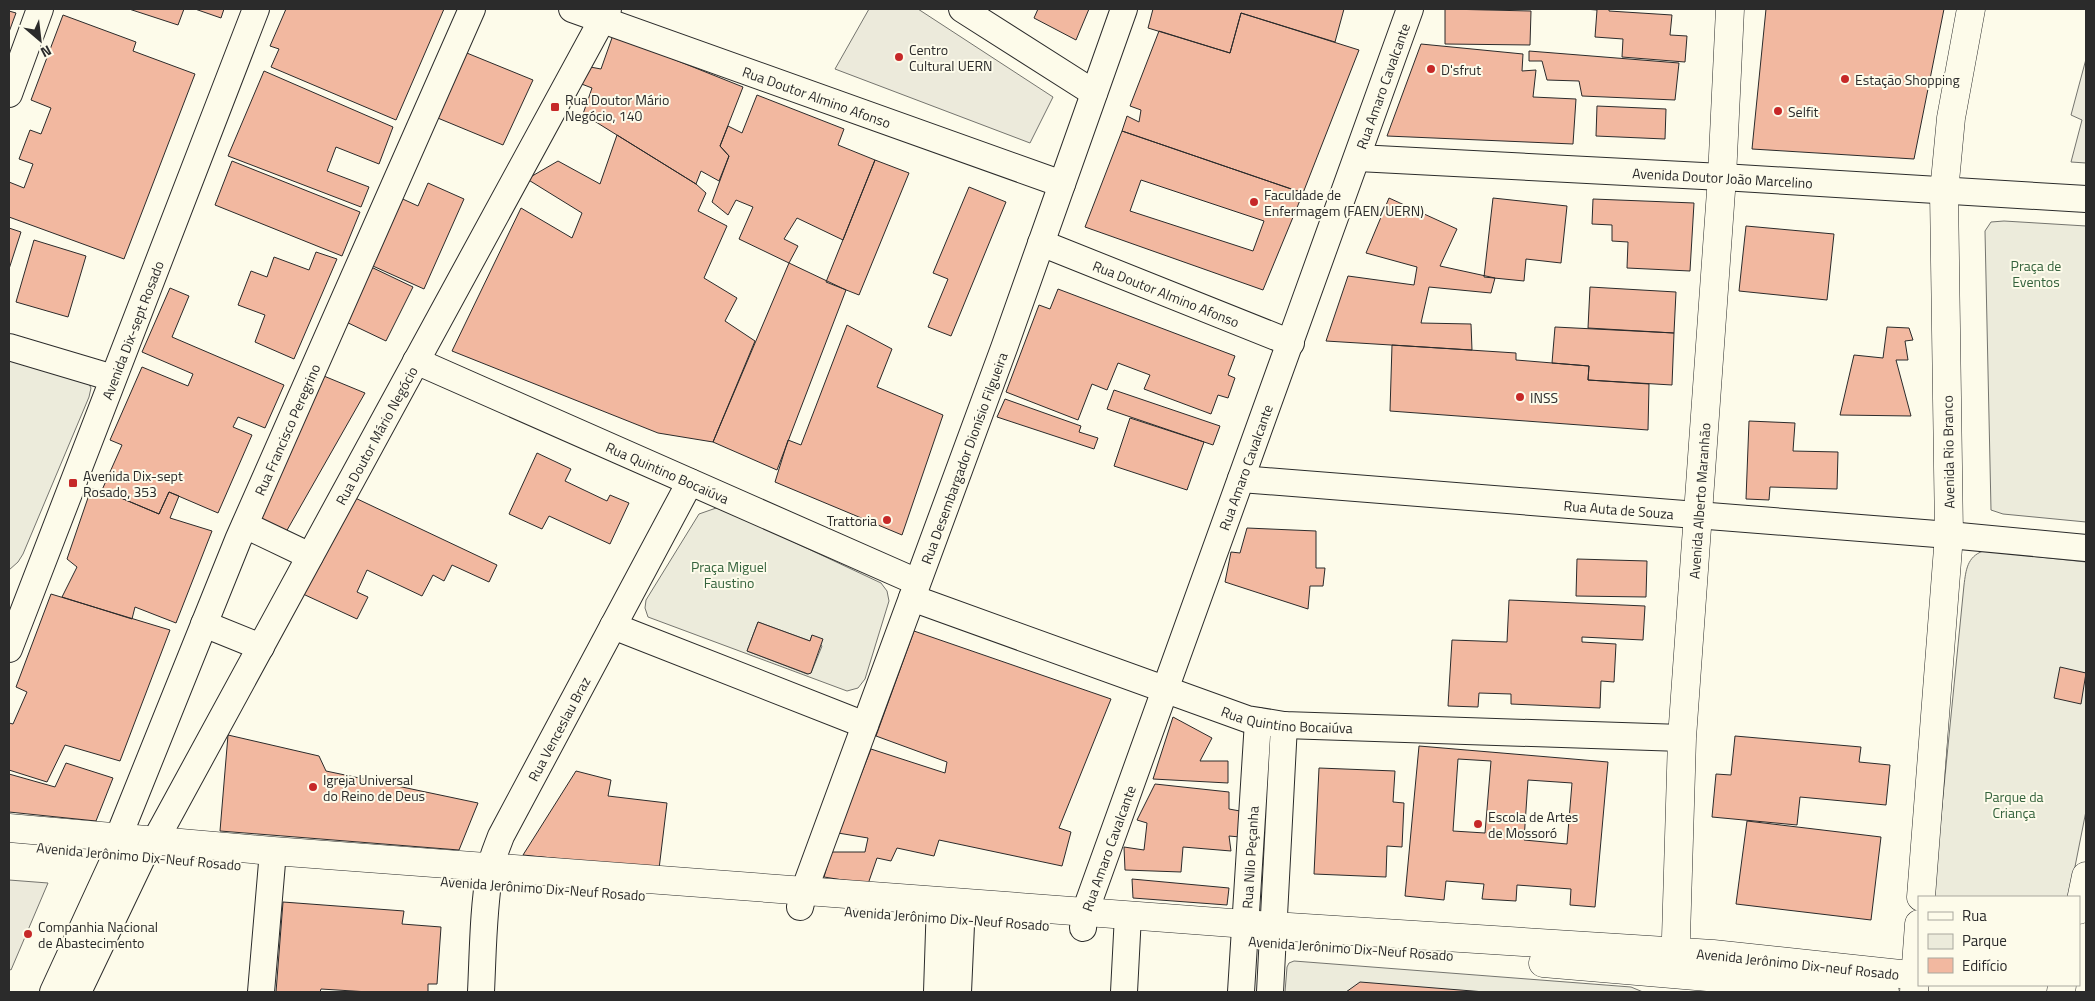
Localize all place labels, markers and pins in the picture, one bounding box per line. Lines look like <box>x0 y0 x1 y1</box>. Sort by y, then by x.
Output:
place label: Centro Cultural UERN <box>909 39 993 76</box>
marker: Centro Cultural UERN <box>893 51 905 63</box>
place label: D'sfrut <box>1441 59 1481 80</box>
marker: D'sfrut <box>1425 63 1437 75</box>
place label: Estação Shopping <box>1855 69 1960 90</box>
marker: Estação Shopping <box>1839 73 1851 85</box>
place label: Rua Doutor Mário Negócio, 140 <box>565 89 669 126</box>
marker: Rua Doutor Mário Negócio, 140 <box>549 101 561 113</box>
place label: Selfit <box>1788 101 1819 122</box>
marker: Selfit <box>1772 105 1784 117</box>
place label: Faculdade de Enfermagem (FAEN/UERN) <box>1264 184 1424 221</box>
marker: Faculdade de Enfermagem (FAEN/UERN) <box>1248 196 1260 208</box>
place label: INSS <box>1530 387 1558 408</box>
marker: INSS <box>1514 391 1526 403</box>
place label: Avenida Dix-sept Rosado, 353 <box>83 465 183 502</box>
marker: Avenida Dix-sept Rosado, 353 <box>67 477 79 489</box>
place label: Trattoria <box>827 510 877 531</box>
marker: Trattoria <box>881 514 893 526</box>
place label: Igreja Universal do Reino de Deus <box>323 769 425 806</box>
marker: Igreja Universal do Reino de Deus <box>307 781 319 793</box>
place label: Escola de Artes de Mossoró <box>1488 806 1578 843</box>
marker: Escola de Artes de Mossoró <box>1472 818 1484 830</box>
place label: Companhia Nacional de Abastecimento <box>38 916 158 953</box>
marker: Companhia Nacional de Abastecimento <box>22 928 34 940</box>

